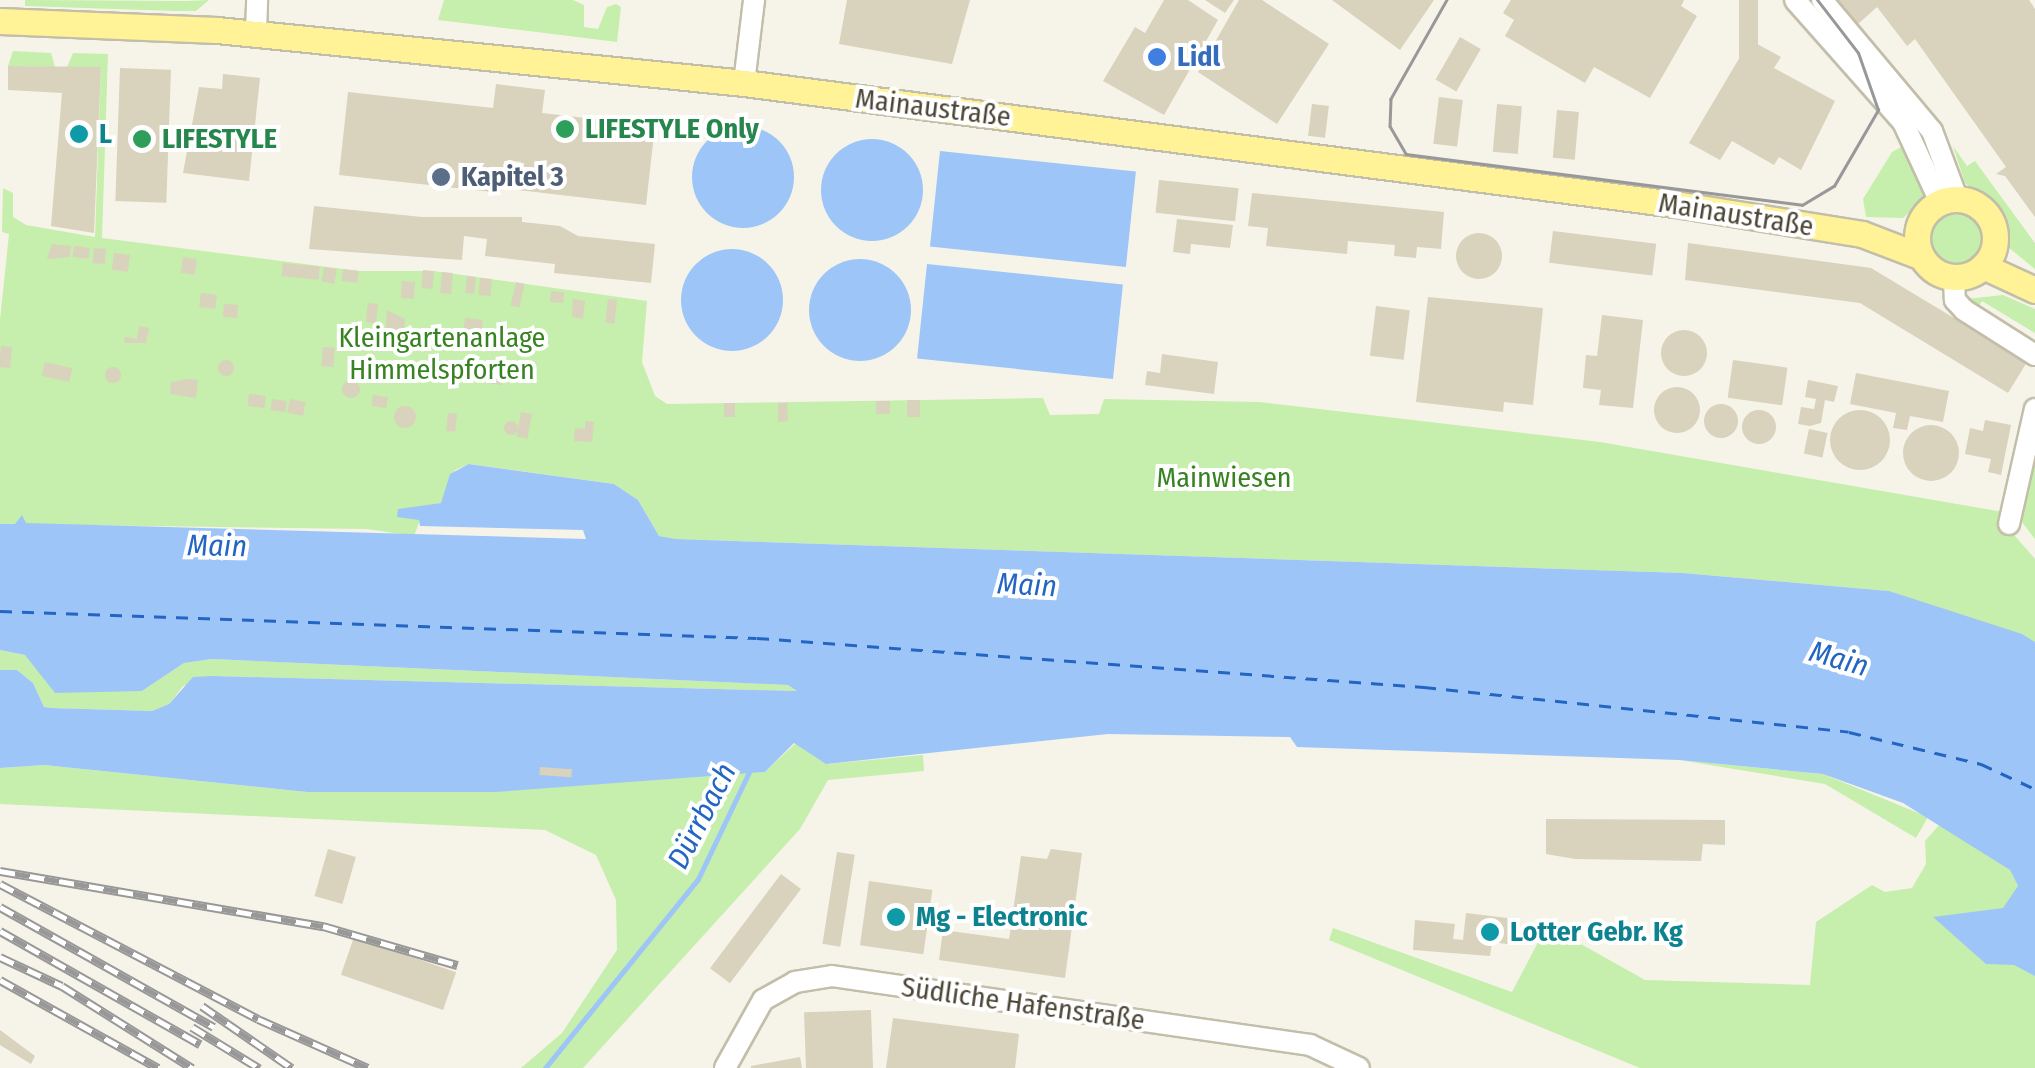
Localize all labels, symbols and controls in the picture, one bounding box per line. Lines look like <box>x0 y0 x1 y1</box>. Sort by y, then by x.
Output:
place label: Lidl <box>1177 40 1220 74</box>
marker: Lidl <box>1146 46 1168 68</box>
street label: Mainaustraße <box>853 82 1013 134</box>
place label: LIFESTYLE Only <box>585 112 759 146</box>
place label: L <box>99 117 112 151</box>
marker: LIFESTYLE Only <box>554 118 576 140</box>
place label: LIFESTYLE <box>162 122 277 156</box>
marker: L <box>68 123 90 145</box>
marker: LIFESTYLE <box>131 128 153 150</box>
place label: Kapitel 3 <box>461 160 564 194</box>
marker: Kapitel 3 <box>430 166 452 188</box>
street label: Mainaustraße <box>1656 186 1816 244</box>
park label: Kleingartenanlage Himmelspforten <box>339 321 545 387</box>
park label: Mainwiesen <box>1156 461 1292 495</box>
water label: Main <box>187 527 247 565</box>
water label: Main <box>996 565 1058 605</box>
water label: Main <box>1805 633 1873 685</box>
water label: Dürrbach <box>660 757 744 875</box>
place label: Mg - Electronic <box>916 900 1088 934</box>
marker: Mg - Electronic <box>885 906 907 928</box>
place label: Lotter Gebr. Kg <box>1510 915 1683 949</box>
marker: Lotter Gebr. Kg <box>1479 921 1501 943</box>
street label: Südliche Hafenstraße <box>899 970 1147 1038</box>

